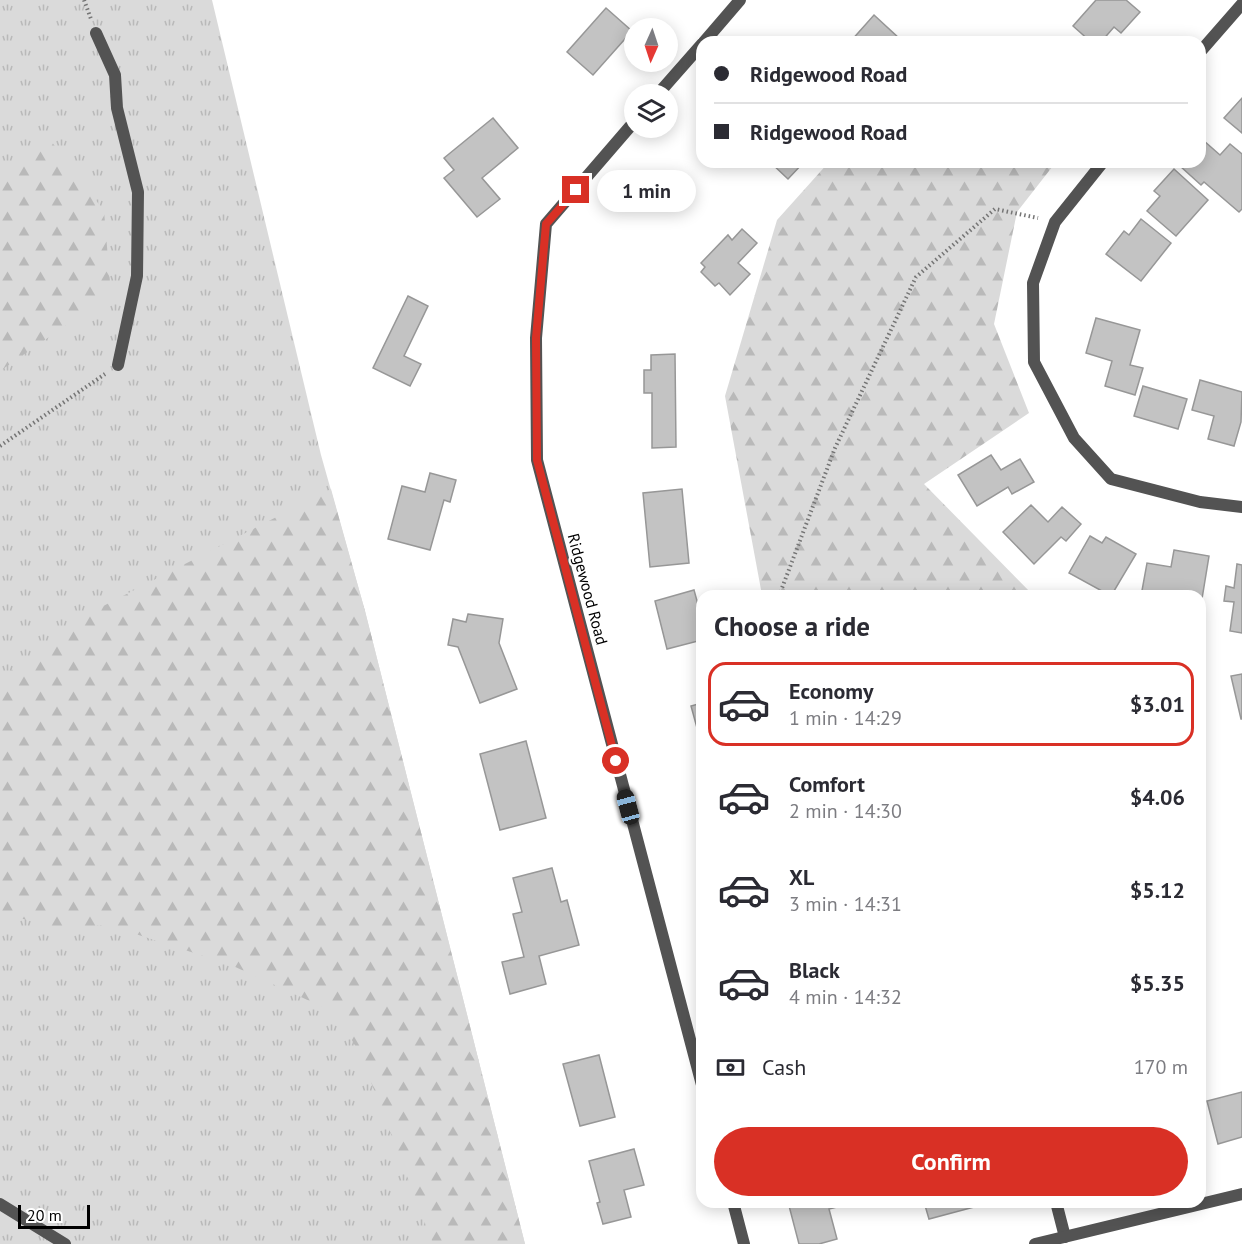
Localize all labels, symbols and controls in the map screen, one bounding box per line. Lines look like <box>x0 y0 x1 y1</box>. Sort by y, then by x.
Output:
north arrow <box>624 18 678 72</box>
map controls <box>624 18 678 138</box>
text: Ridgewood Road <box>750 60 907 88</box>
button: layers <box>624 84 678 138</box>
text: Ridgewood Road <box>750 118 907 146</box>
callout: 1 min <box>597 169 696 211</box>
route end <box>562 176 589 203</box>
text: 1 min <box>622 178 671 204</box>
street label: Ridgewood Road <box>564 531 612 647</box>
text: Choose a ride <box>714 609 870 643</box>
icon: car <box>717 677 771 731</box>
text: Economy <box>789 677 873 705</box>
text: $3.01 <box>1130 690 1185 718</box>
text: 1 min · 14:29 <box>789 705 902 731</box>
route start <box>602 747 629 774</box>
icon: car <box>717 770 771 824</box>
text: Comfort <box>789 770 865 798</box>
text: $4.06 <box>1130 783 1185 811</box>
car <box>615 787 641 827</box>
text: 2 min · 14:30 <box>789 798 902 824</box>
icon: car <box>717 863 771 917</box>
text: XL <box>789 863 814 891</box>
text: $5.12 <box>1130 876 1185 904</box>
text: 3 min · 14:31 <box>789 891 902 917</box>
icon: car <box>717 956 771 1010</box>
text: Black <box>789 956 840 984</box>
text: $5.35 <box>1130 969 1185 997</box>
text: 4 min · 14:32 <box>789 984 902 1010</box>
icon: cash <box>714 1051 747 1084</box>
text: Cash <box>762 1053 806 1081</box>
text: 170 m <box>1134 1054 1188 1080</box>
button: Confirm <box>714 1127 1188 1196</box>
scale bar <box>18 1202 90 1230</box>
text: 20 m <box>27 1205 62 1225</box>

